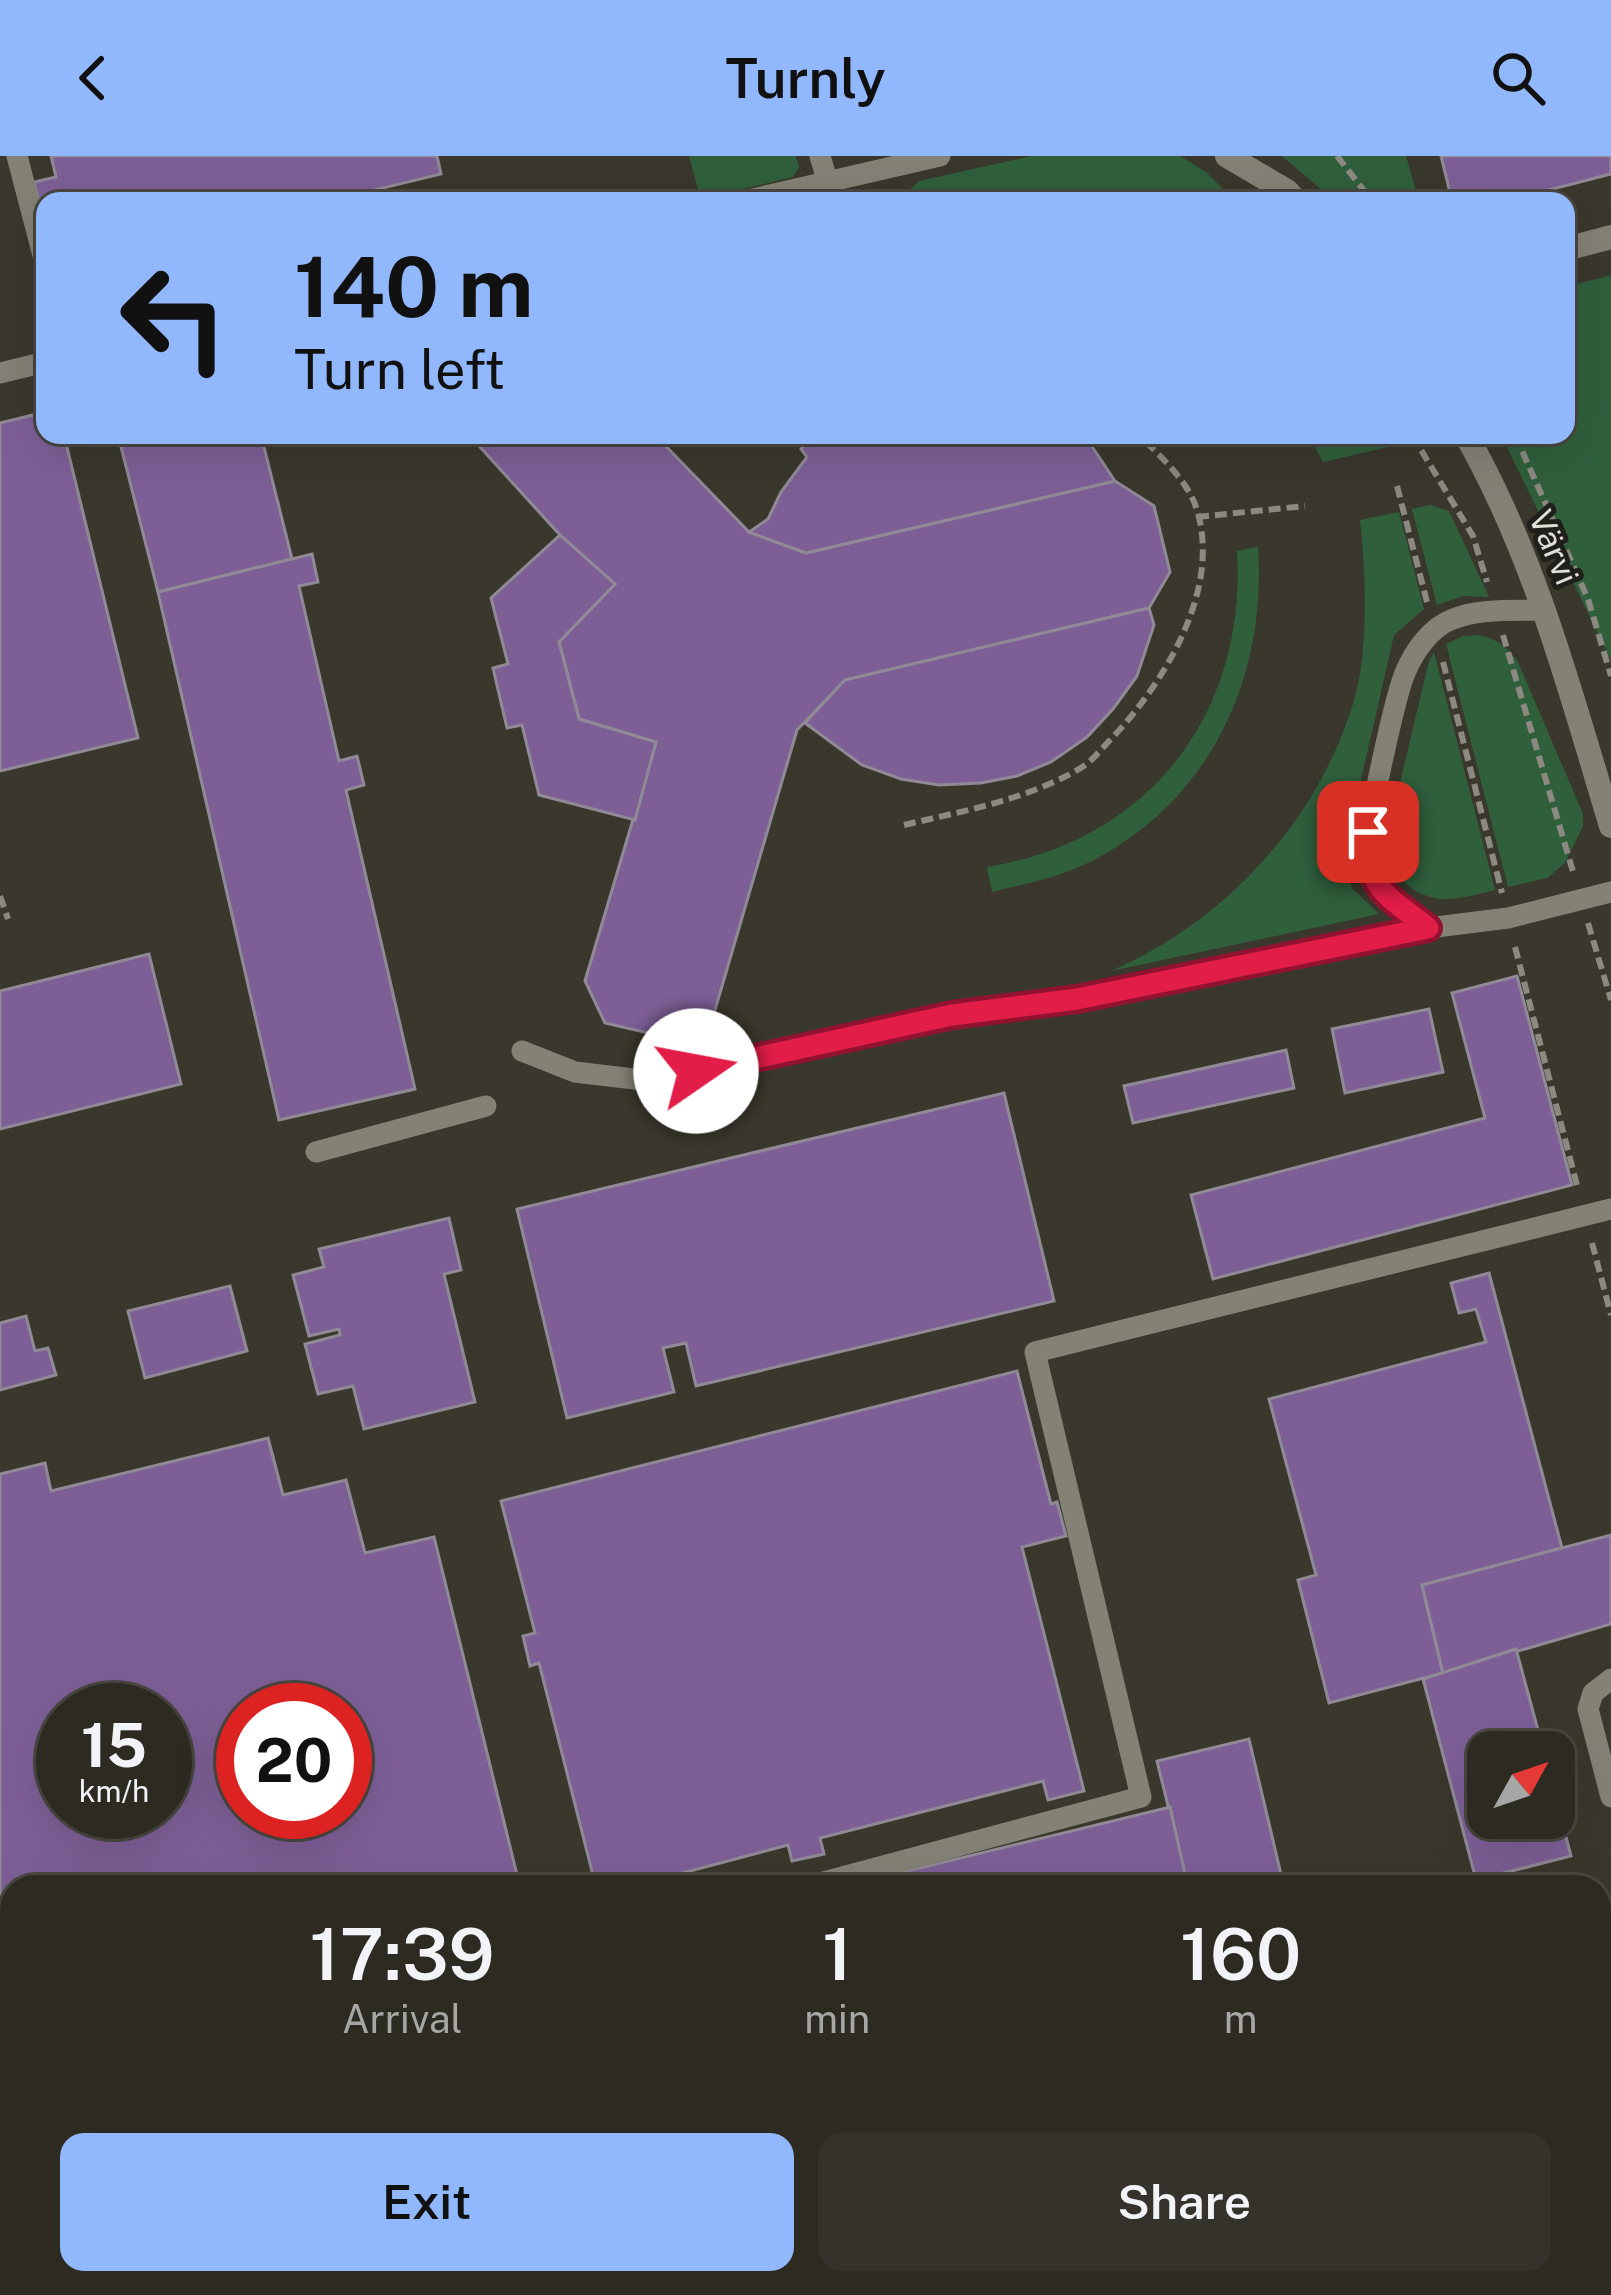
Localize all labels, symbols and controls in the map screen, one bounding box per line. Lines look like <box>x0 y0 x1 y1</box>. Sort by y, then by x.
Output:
icon: back <box>60 45 126 111</box>
icon: search <box>1485 45 1551 111</box>
text: Turnly <box>725 47 886 110</box>
text: 140 m <box>294 237 533 336</box>
icon: left <box>96 240 252 396</box>
text: Turn left <box>294 338 505 401</box>
street label: Värvi <box>1521 504 1587 590</box>
pin <box>1317 781 1419 883</box>
icon: arrive <box>1335 799 1401 865</box>
position arrow <box>633 1008 759 1134</box>
speed limit sign: 20 <box>216 1683 372 1839</box>
text: 15 <box>81 1710 147 1781</box>
north arrow <box>1467 1731 1575 1839</box>
map controls <box>1467 1731 1575 1839</box>
text: km/h <box>79 1773 149 1809</box>
text: 17:39 <box>310 1912 495 1996</box>
text: 1 <box>822 1912 852 1996</box>
text: 160 <box>1180 1912 1301 1996</box>
text: Arrival <box>342 1996 462 2042</box>
text: min <box>804 1996 870 2042</box>
text: m <box>1224 1996 1258 2042</box>
button: Exit <box>60 2133 794 2271</box>
button: Share <box>818 2133 1551 2271</box>

